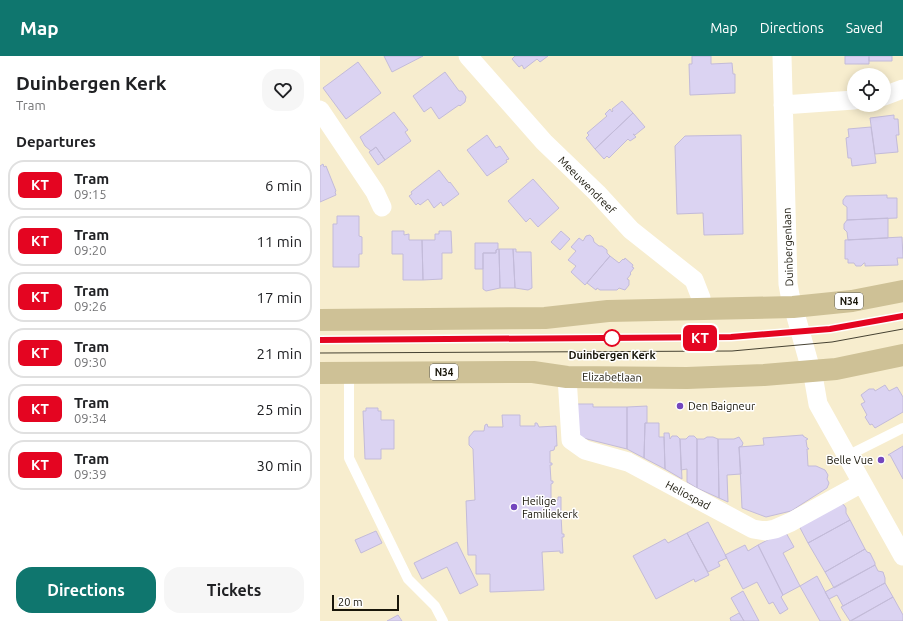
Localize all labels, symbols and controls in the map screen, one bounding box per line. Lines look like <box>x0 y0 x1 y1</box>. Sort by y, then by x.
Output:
text: Map <box>20 17 59 39</box>
text: Map <box>710 20 738 36</box>
text: Directions <box>760 20 824 36</box>
text: Saved <box>846 20 883 36</box>
map controls <box>847 68 891 112</box>
button: locate <box>847 68 891 112</box>
button: heart <box>262 69 304 111</box>
text: Duinbergen Kerk <box>16 72 167 94</box>
text: Tram <box>16 98 46 112</box>
text: Departures <box>16 133 96 150</box>
street label: Meeuwendreef <box>556 154 619 217</box>
text: Tram <box>74 170 109 187</box>
text: KT <box>31 177 49 193</box>
text: 6 min <box>265 177 302 194</box>
text: 09:15 <box>74 187 107 201</box>
street label: Duinbergenlaan <box>781 207 795 287</box>
text: Tram <box>74 226 109 243</box>
text: KT <box>31 233 49 249</box>
text: 11 min <box>256 233 302 250</box>
text: 09:20 <box>74 243 107 257</box>
text: Tram <box>74 282 109 299</box>
text: KT <box>31 289 49 305</box>
text: 17 min <box>256 289 302 306</box>
road number: N34 <box>835 293 863 309</box>
text: 09:26 <box>74 299 107 313</box>
line badge: KT <box>682 325 718 351</box>
marker: Duinbergen Kerk <box>603 329 621 347</box>
text: KT <box>691 330 709 346</box>
text: Tram <box>74 338 109 355</box>
text: KT <box>31 345 49 361</box>
text: 21 min <box>256 345 302 362</box>
place label: Duinbergen Kerk <box>568 349 656 361</box>
text: 09:30 <box>74 355 107 369</box>
road number: N34 <box>430 364 458 380</box>
street label: Elizabetlaan <box>582 370 642 384</box>
text: Tram <box>74 394 109 411</box>
place label: Den Baigneur <box>688 400 756 412</box>
text: KT <box>31 401 49 417</box>
text: 25 min <box>256 401 302 418</box>
marker: Den Baigneur <box>675 401 685 411</box>
text: 09:34 <box>74 411 107 425</box>
text: Tram <box>74 450 109 467</box>
place label: Belle Vue <box>826 454 873 466</box>
marker: Belle Vue <box>876 455 886 465</box>
text: KT <box>31 457 49 473</box>
text: 30 min <box>256 457 302 474</box>
text: 09:39 <box>74 467 107 481</box>
street label: Heliospad <box>664 478 712 512</box>
place label: Heilige Familiekerk <box>522 495 578 520</box>
marker: Heilige Familiekerk <box>509 502 519 512</box>
button: Directions <box>16 567 156 613</box>
button: Tickets <box>164 567 304 613</box>
scale bar <box>332 593 399 612</box>
text: 20 m <box>338 596 362 608</box>

